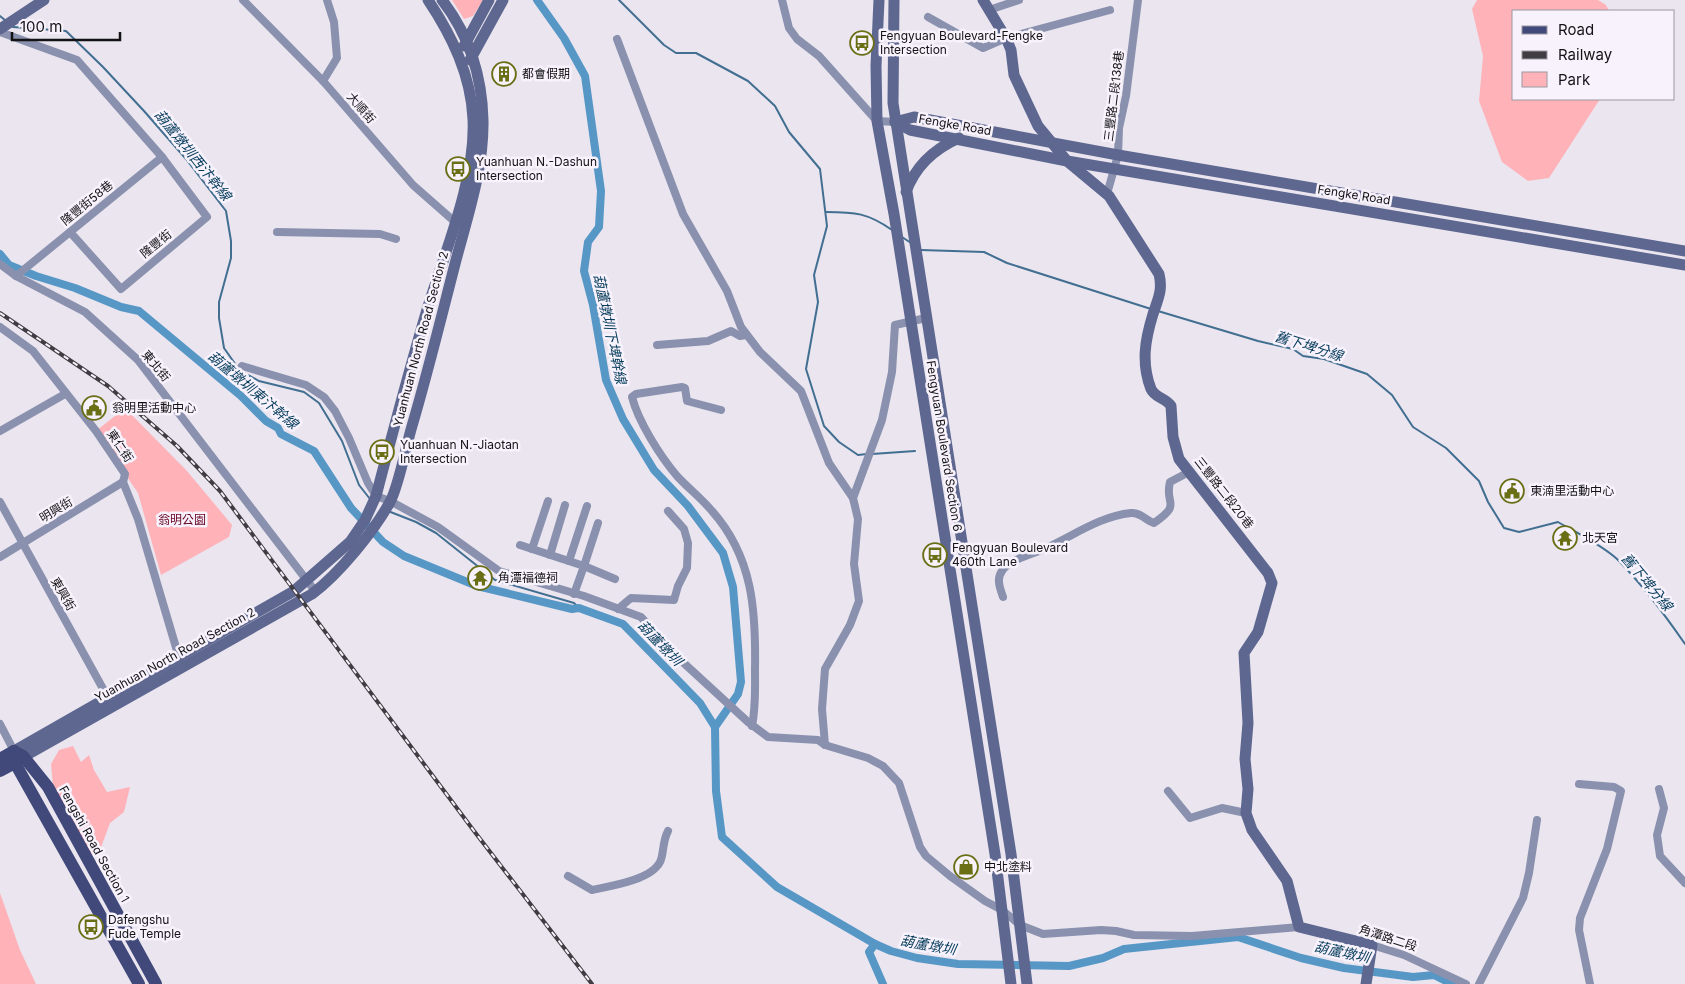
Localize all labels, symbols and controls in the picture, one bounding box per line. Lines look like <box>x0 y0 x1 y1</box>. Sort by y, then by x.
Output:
scale bar <box>12 10 120 42</box>
legend <box>1512 10 1675 100</box>
text: 100 m <box>20 17 62 36</box>
text: Road <box>1558 20 1594 39</box>
place label: Fengyuan Boulevard-Fengke Intersection <box>880 28 1043 57</box>
bus stop icon: Fengyuan Boulevard-Fengke Intersection <box>849 30 875 56</box>
text: Railway <box>1558 45 1613 64</box>
street label: 三豐路二段138巷 <box>1100 50 1127 142</box>
building icon: 都會假期 <box>491 61 517 87</box>
place label: 都會假期 <box>522 66 570 81</box>
text: Park <box>1558 70 1591 89</box>
street label: 大順街 <box>344 89 379 126</box>
water label: 葫蘆燉圳西汴幹線 <box>152 106 236 205</box>
street label: Fengke Road <box>918 111 993 138</box>
place label: Yuanhuan N.-Dashun Intersection <box>476 154 597 183</box>
bus stop icon: Yuanhuan N.-Dashun Intersection <box>445 156 471 182</box>
street label: 隆豐街58巷 <box>58 177 116 228</box>
street label: Fengke Road <box>1317 181 1392 208</box>
street label: 隆豐街 <box>137 226 174 261</box>
street label: Yuanhuan North Road Section 2 <box>390 250 451 428</box>
water label: 葫蘆墩圳下埤幹線 <box>591 272 631 387</box>
water label: 舊下埤分線 <box>1273 327 1347 364</box>
street label: 東北街 <box>139 347 174 384</box>
water label: 葫蘆墩圳東汴幹線 <box>205 347 303 433</box>
street label: Fengyuan Boulevard Section 6 <box>924 359 965 532</box>
public building icon: 翁明里活動中心 <box>81 395 107 421</box>
place label: 翁明里活動中心 <box>112 400 196 415</box>
street label: 東仁街 <box>104 427 137 465</box>
place label: Yuanhuan N.-Jiaotan Intersection <box>400 437 519 466</box>
bus stop icon: Yuanhuan N.-Jiaotan Intersection <box>369 439 395 465</box>
street label: 三豐路二段20巷 <box>1192 454 1257 532</box>
public building icon: 東湳里活動中心 <box>1499 478 1525 504</box>
place label: 東湳里活動中心 <box>1530 483 1614 498</box>
street label: 明興街 <box>36 494 75 525</box>
park label: 翁明公園 <box>158 512 206 527</box>
temple icon: 北天宮 <box>1552 525 1578 551</box>
place label: 北天宮 <box>1582 530 1618 545</box>
place label: Fengyuan Boulevard 460th Lane <box>952 540 1068 569</box>
bus stop icon: Fengyuan Boulevard 460th Lane <box>922 542 948 568</box>
water label: 舊下埤分線 <box>1618 549 1678 615</box>
temple icon: 角潭福德祠 <box>467 565 493 591</box>
place label: 角潭福德祠 <box>498 570 558 585</box>
street label: 東興街 <box>48 574 79 613</box>
street label: Yuanhuan North Road Section 2 <box>92 604 258 705</box>
water label: 葫蘆墩圳 <box>635 617 687 670</box>
street label: Fengshi Road Section 1 <box>56 783 133 905</box>
shop icon: 中北塗料 <box>953 854 979 880</box>
place label: 中北塗料 <box>984 859 1032 874</box>
place label: Dafengshu Fude Temple <box>108 912 181 941</box>
bus stop icon: Dafengshu Fude Temple <box>78 914 104 940</box>
street label: 角潭路二段 <box>1357 921 1419 954</box>
water label: 葫蘆墩圳 <box>899 931 959 958</box>
water label: 葫蘆墩圳 <box>1313 937 1373 966</box>

